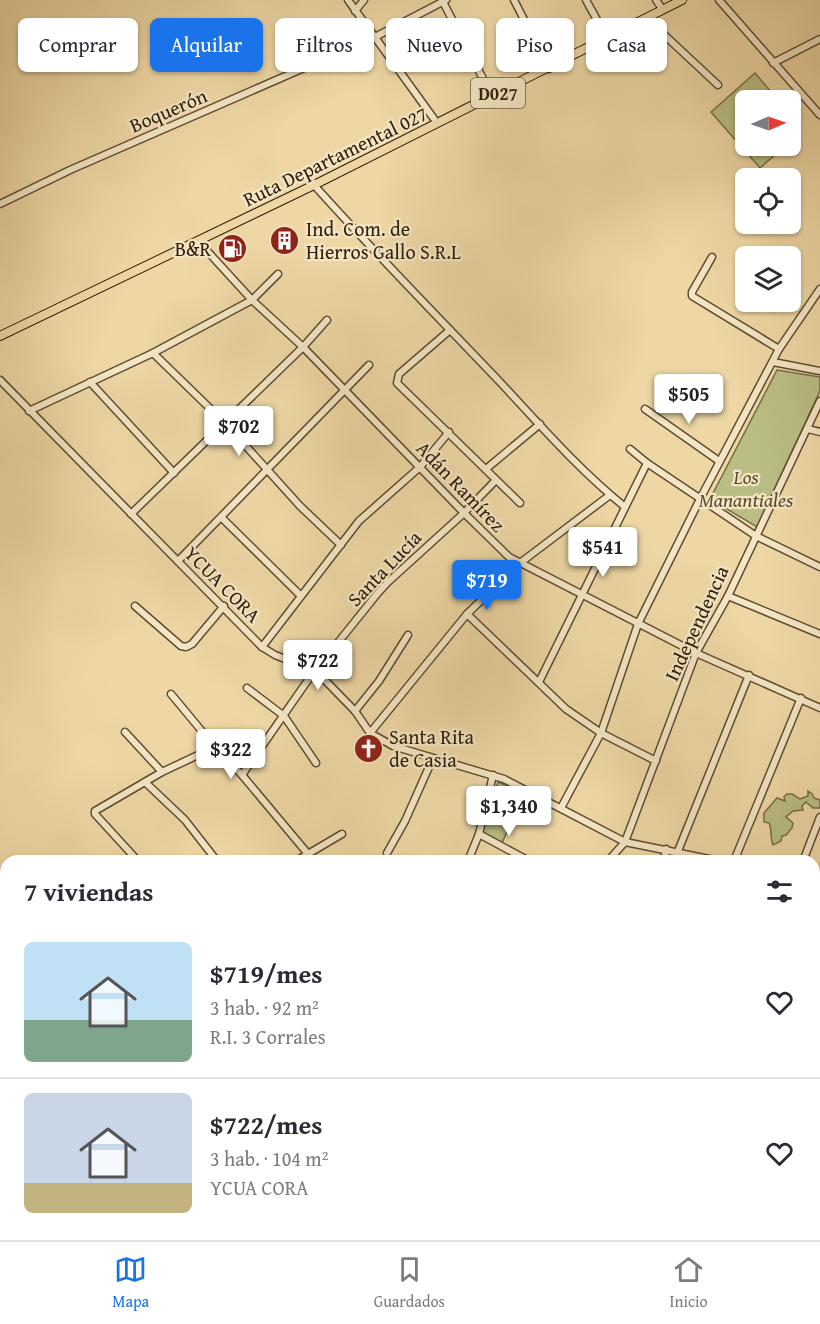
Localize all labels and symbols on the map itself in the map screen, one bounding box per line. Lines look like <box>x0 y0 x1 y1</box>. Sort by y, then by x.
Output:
road number: D027 <box>471 78 525 108</box>
street label: Boquerón <box>125 81 211 139</box>
north arrow <box>735 90 801 156</box>
street label: Ruta Departamental 027 <box>238 99 432 213</box>
place label: Ind. Com. de Hierros Gallo S.R.L <box>306 214 461 266</box>
building icon: Ind. Com. de Hierros Gallo S.R.L <box>269 224 301 256</box>
fuel station icon: B&R <box>216 232 248 264</box>
place label: B&R <box>175 234 211 263</box>
pin: $505 <box>653 374 725 425</box>
pin: $702 <box>203 406 275 457</box>
street label: Adán Ramírez <box>410 434 512 538</box>
park label: Los Manantiales <box>699 462 794 514</box>
street label: Santa Lucía <box>340 523 428 613</box>
pin: $541 <box>567 527 639 578</box>
street label: YCUA CORA <box>178 539 268 629</box>
pin: $719 <box>451 560 523 611</box>
street label: Independencia <box>657 560 736 685</box>
pin: $722 <box>282 640 354 691</box>
place label: Santa Rita de Casia <box>389 722 475 774</box>
pin: $322 <box>195 729 267 780</box>
church icon: Santa Rita de Casia <box>352 732 384 764</box>
pin: $1,340 <box>460 786 558 837</box>

